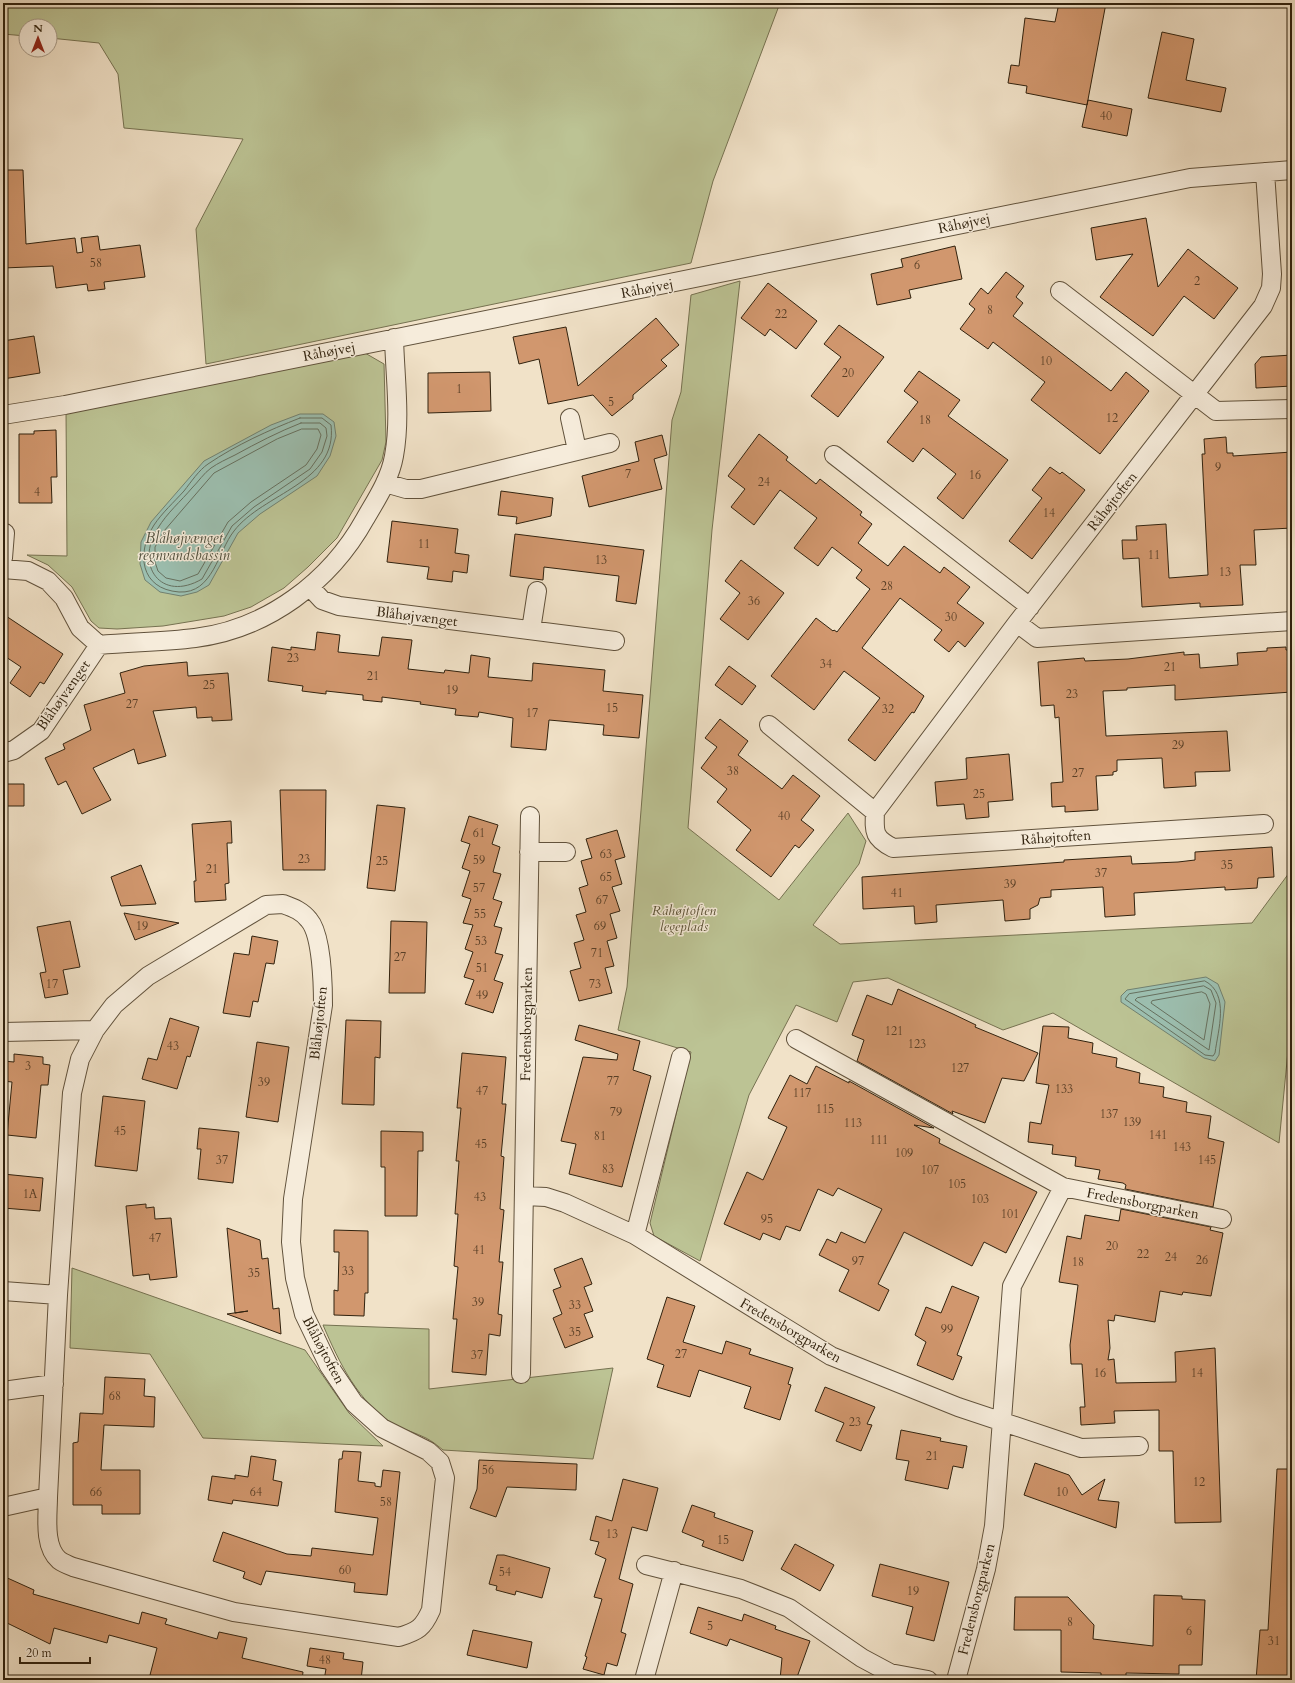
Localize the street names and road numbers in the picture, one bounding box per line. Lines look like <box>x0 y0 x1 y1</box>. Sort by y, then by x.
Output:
street label: Råhøjvej <box>936 209 992 238</box>
street label: Råhøjvej <box>619 274 675 303</box>
street label: Råhøjvej <box>301 337 357 366</box>
street label: Råhøjtoften <box>1083 468 1142 535</box>
street label: Blåhøjvænget <box>375 602 459 631</box>
street label: Blåhøjvænget <box>32 656 95 734</box>
street label: Råhøjtoften <box>1020 826 1092 849</box>
street label: Fredensborgparken <box>516 967 537 1081</box>
street label: Blåhøjtoften <box>305 985 332 1061</box>
street label: Fredensborgparken <box>1085 1183 1201 1224</box>
street label: Fredensborgparken <box>736 1294 845 1367</box>
street label: Blåhøjtoften <box>298 1313 349 1387</box>
street label: Fredensborgparken <box>953 1541 1000 1657</box>

